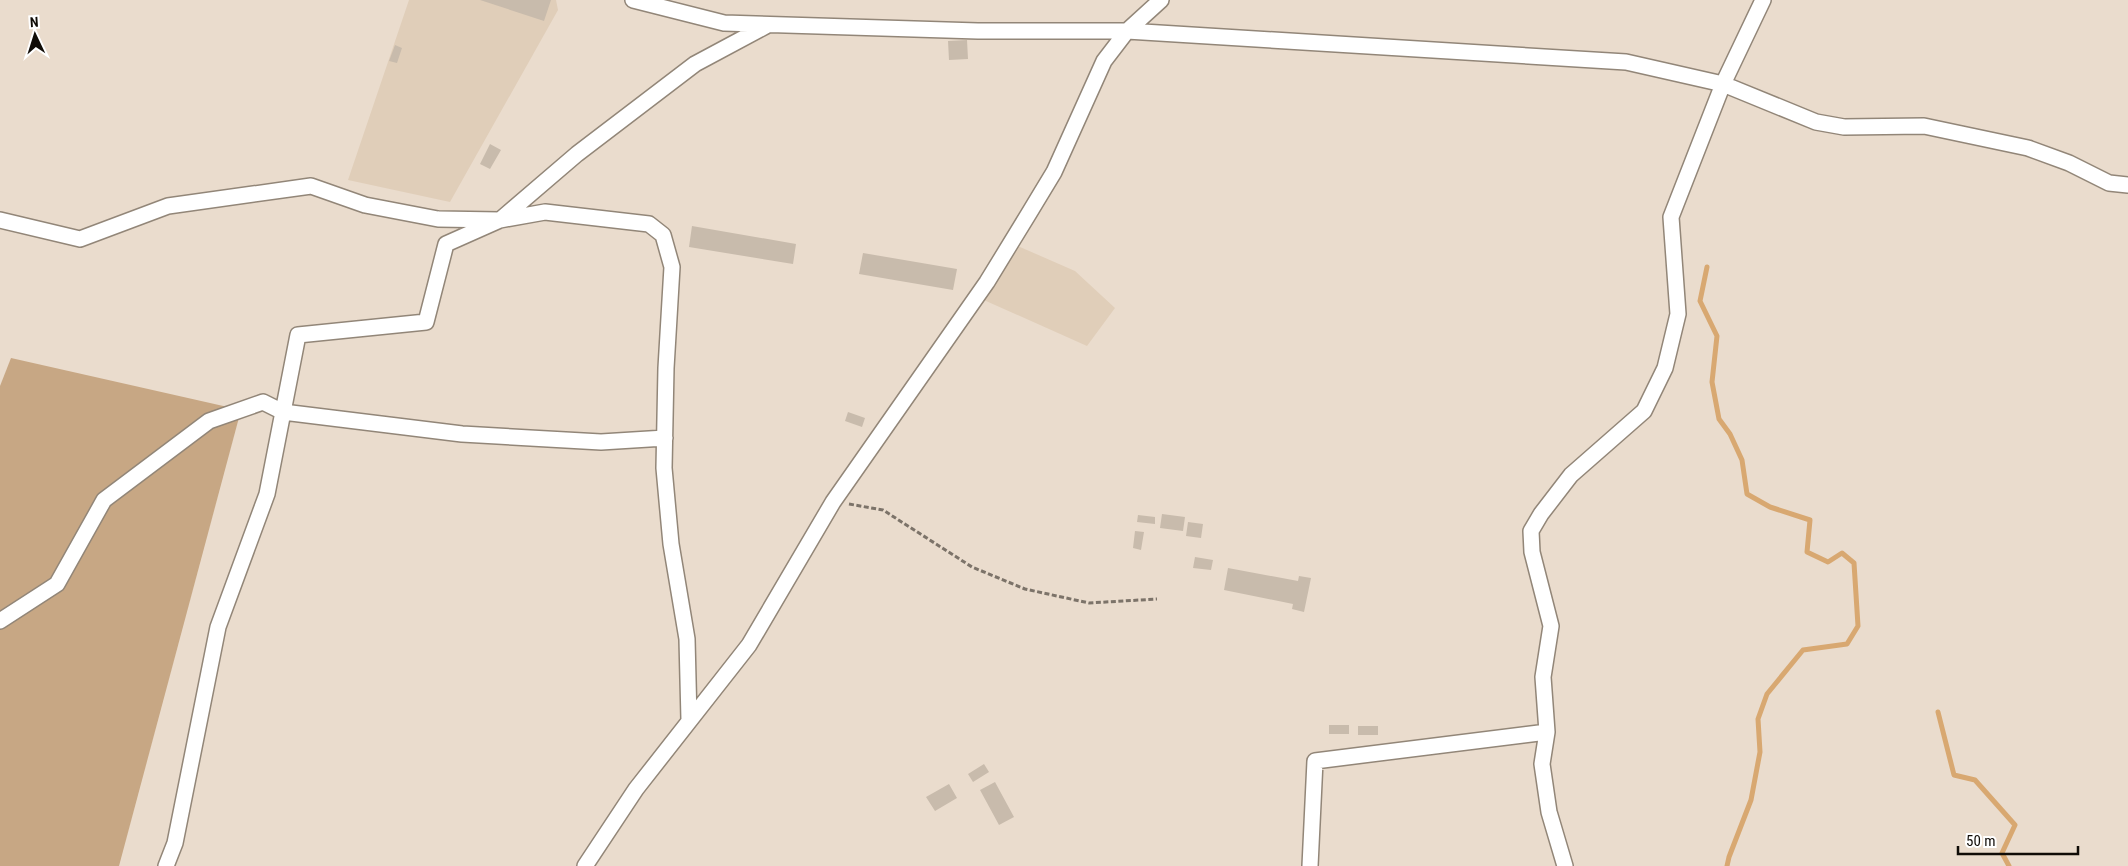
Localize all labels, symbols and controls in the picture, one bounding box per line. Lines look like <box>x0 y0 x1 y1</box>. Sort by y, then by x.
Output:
north arrow <box>10 10 60 60</box>
text: N <box>29 14 39 30</box>
scale bar <box>1958 824 2078 856</box>
text: 50 m <box>1966 832 1996 850</box>

